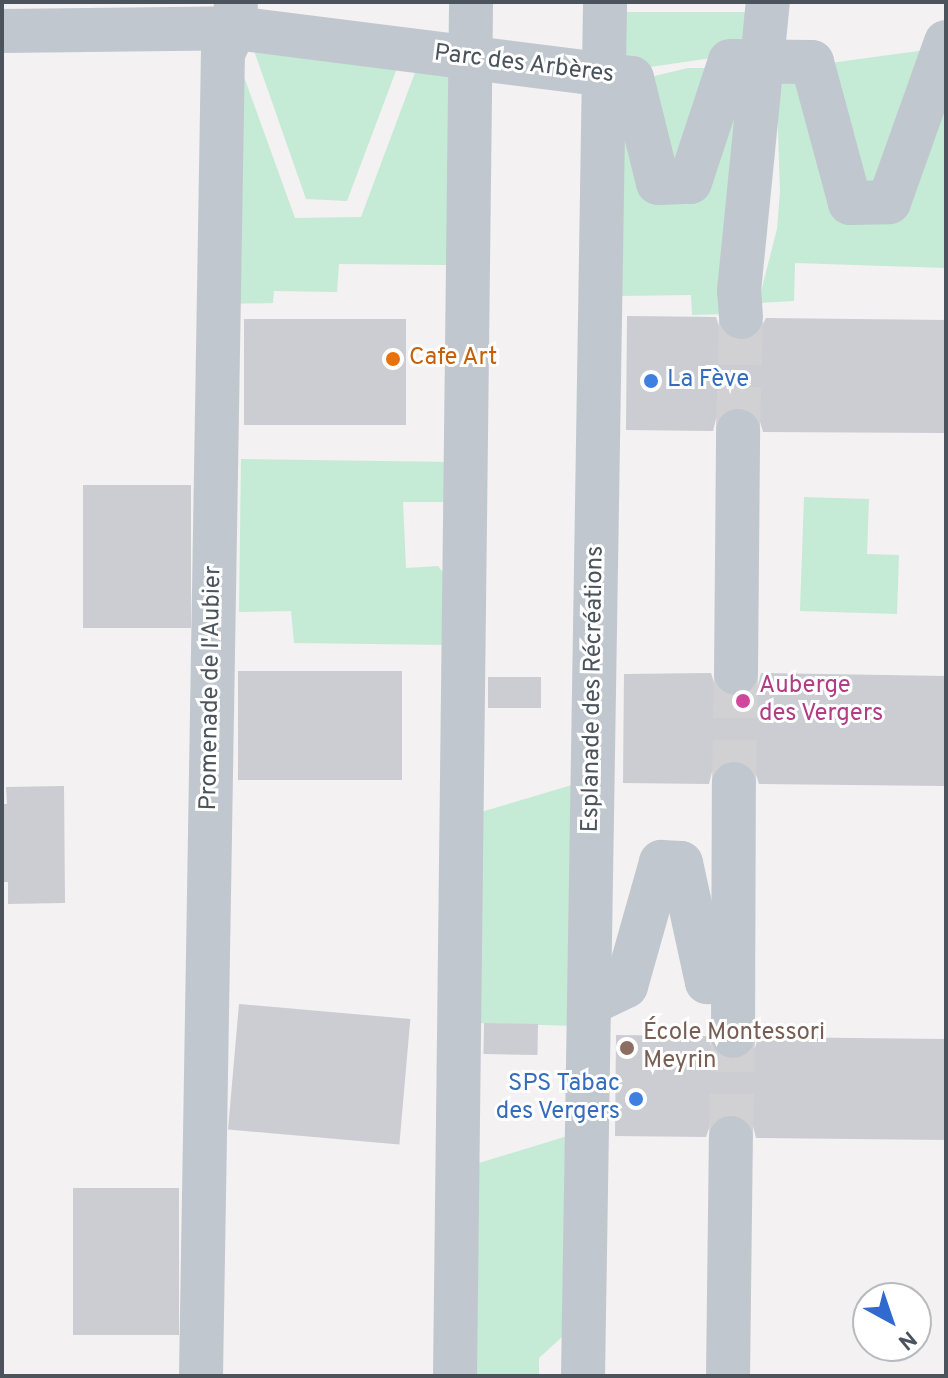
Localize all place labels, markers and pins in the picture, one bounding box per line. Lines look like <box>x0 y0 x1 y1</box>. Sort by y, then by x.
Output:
place label: Cafe Art <box>409 345 498 373</box>
marker: Cafe Art <box>384 350 402 368</box>
place label: La Fève <box>667 367 749 395</box>
marker: La Fève <box>642 372 660 390</box>
place label: Auberge des Vergers <box>759 673 884 729</box>
marker: Auberge des Vergers <box>734 692 752 710</box>
place label: École Montessori Meyrin <box>643 1020 825 1076</box>
marker: École Montessori Meyrin <box>618 1039 636 1057</box>
place label: SPS Tabac des Vergers <box>495 1071 620 1127</box>
marker: SPS Tabac des Vergers <box>627 1090 645 1108</box>

